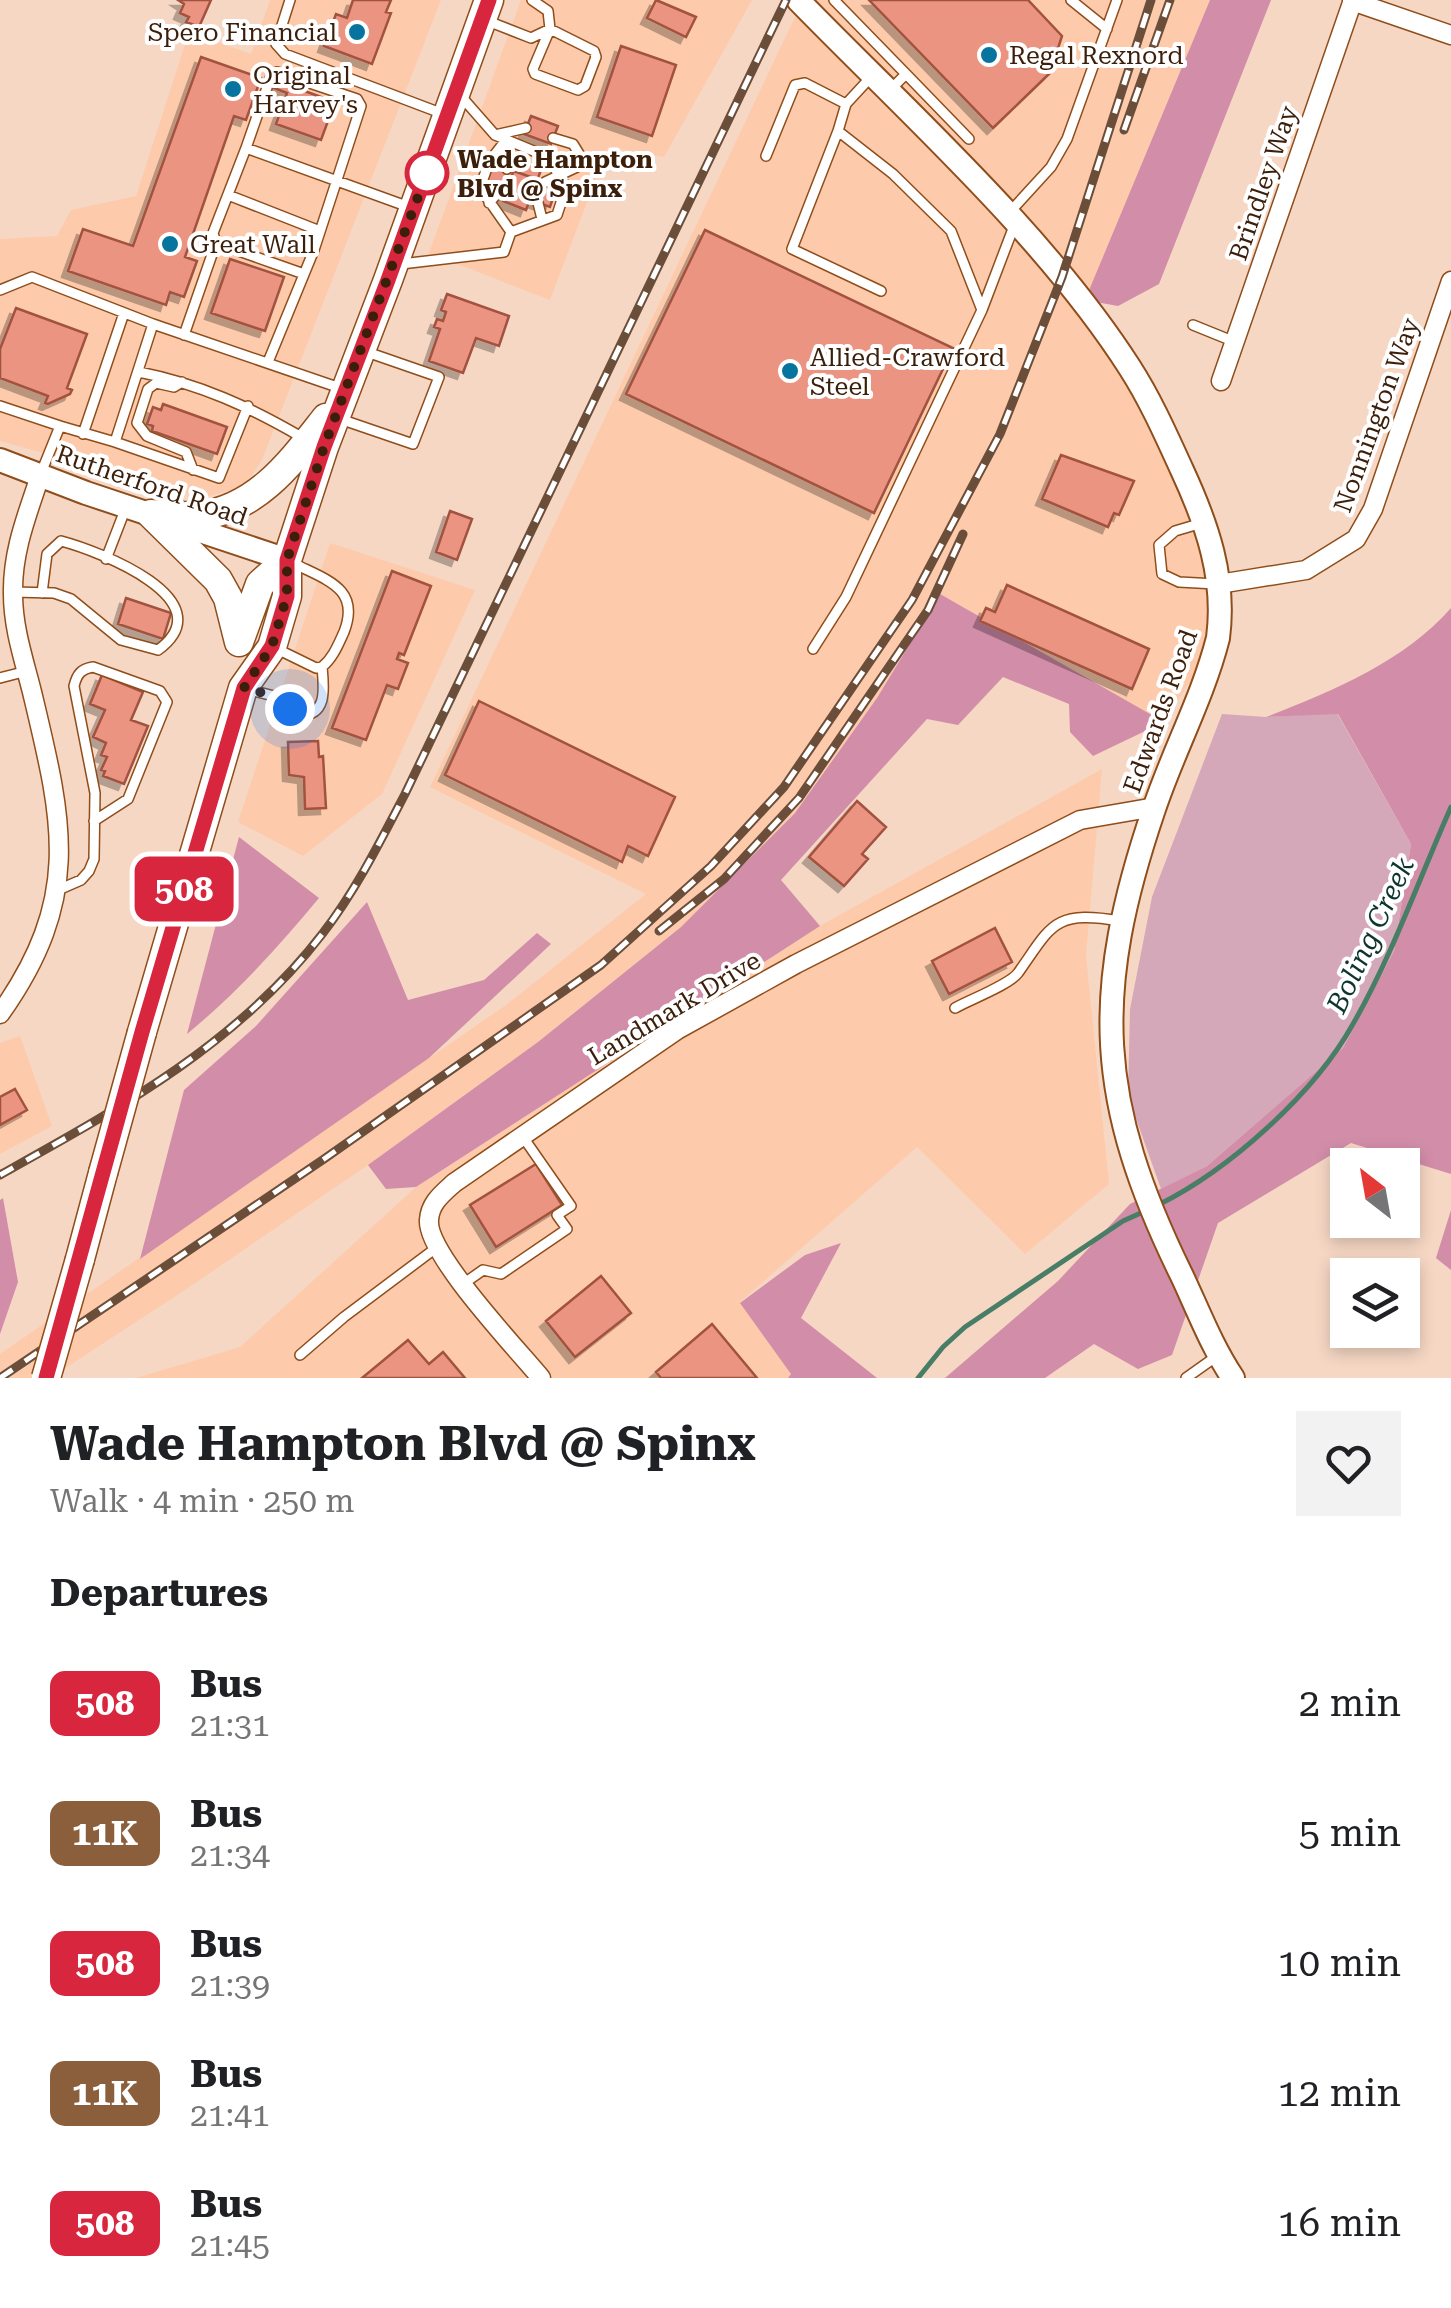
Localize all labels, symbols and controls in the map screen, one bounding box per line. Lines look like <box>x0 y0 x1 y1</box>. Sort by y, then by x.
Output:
place label: Spero Financial <box>148 18 337 47</box>
marker: Spero Financial <box>346 21 368 43</box>
place label: Regal Rexnord <box>1009 41 1183 70</box>
marker: Regal Rexnord <box>978 44 1000 66</box>
place label: Original Harvey's <box>253 61 358 119</box>
marker: Original Harvey's <box>222 78 244 100</box>
street label: Brindley Way <box>1223 102 1304 264</box>
place label: Wade Hampton Blvd @ Spinx <box>457 145 653 203</box>
marker: Wade Hampton Blvd @ Spinx <box>406 152 448 194</box>
place label: Great Wall <box>190 230 316 259</box>
marker: Great Wall <box>159 233 181 255</box>
street label: Nonnington Way <box>1328 314 1425 516</box>
place label: Allied-Crawford Steel <box>810 343 1005 401</box>
marker: Allied-Crawford Steel <box>779 360 801 382</box>
street label: Rutherford Road <box>52 439 251 532</box>
street label: Edwards Road <box>1117 626 1203 797</box>
your location <box>265 684 315 734</box>
water label: Boling Creek <box>1320 851 1421 1019</box>
line badge: 508 <box>126 856 242 922</box>
text: 508 <box>155 869 213 910</box>
street label: Landmark Drive <box>583 946 766 1071</box>
north arrow <box>1330 1148 1420 1238</box>
map controls <box>1330 1148 1420 1348</box>
button: layers <box>1330 1258 1420 1348</box>
button: heart <box>1296 1411 1401 1516</box>
text: Wade Hampton Blvd @ Spinx <box>50 1416 756 1472</box>
text: Walk · 4 min · 250 m <box>50 1482 354 1520</box>
text: Departures <box>50 1571 268 1615</box>
text: Bus <box>190 1662 262 1706</box>
text: 2 min <box>1299 1681 1401 1725</box>
text: 508 <box>76 1683 134 1724</box>
text: 21:31 <box>190 1706 270 1744</box>
text: Bus <box>190 1792 262 1836</box>
text: 5 min <box>1299 1811 1401 1855</box>
text: 11K <box>72 1813 138 1854</box>
text: 21:34 <box>190 1836 270 1874</box>
text: Bus <box>190 1922 262 1966</box>
text: 10 min <box>1278 1941 1401 1985</box>
text: 508 <box>76 1943 134 1984</box>
text: 21:39 <box>190 1966 270 2004</box>
text: Bus <box>190 2052 262 2096</box>
text: 12 min <box>1278 2071 1401 2115</box>
text: 11K <box>72 2073 138 2114</box>
text: 21:41 <box>190 2096 270 2134</box>
text: Bus <box>190 2182 262 2226</box>
text: 16 min <box>1278 2201 1401 2245</box>
text: 508 <box>76 2203 134 2244</box>
text: 21:45 <box>190 2226 270 2264</box>

